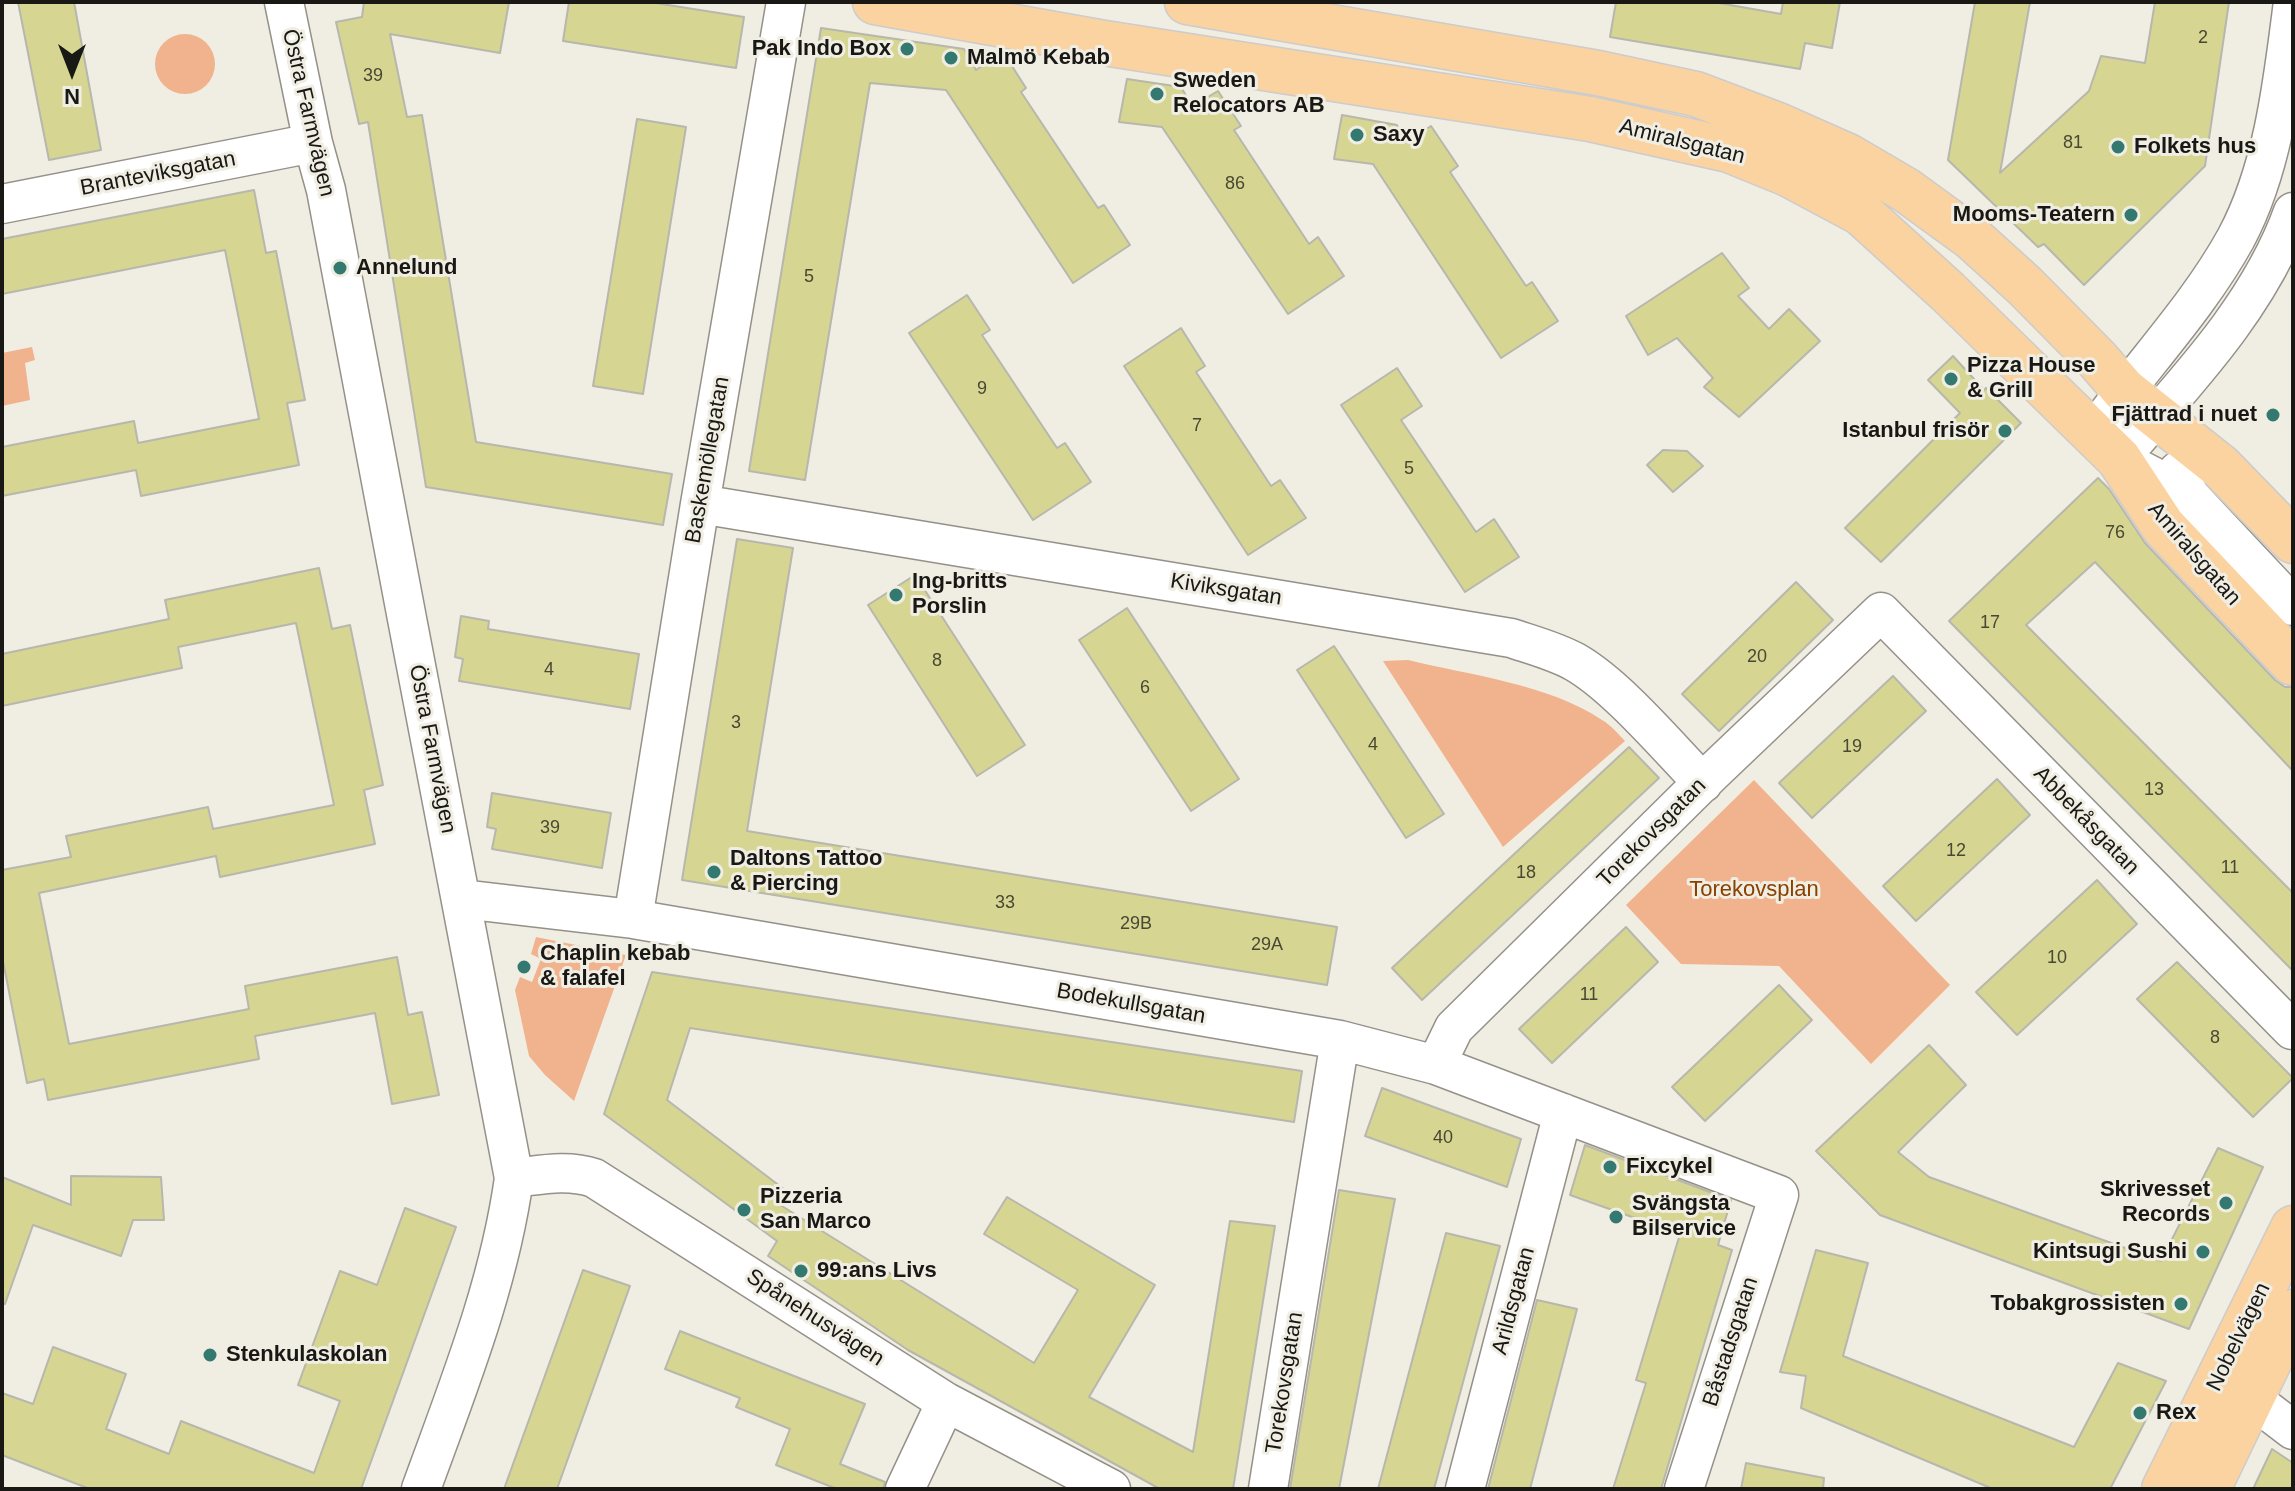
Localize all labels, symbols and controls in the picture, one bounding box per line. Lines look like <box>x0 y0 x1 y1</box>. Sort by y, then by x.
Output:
street label: Östra Farmvägen <box>276 27 340 199</box>
house number: 2 <box>2198 27 2208 49</box>
north arrow <box>32 32 112 112</box>
place label: Pak Indo Box <box>752 36 891 62</box>
marker: Pak Indo Box <box>898 40 916 58</box>
place label: Malmö Kebab <box>967 45 1110 71</box>
marker: Malmö Kebab <box>942 49 960 67</box>
house number: 39 <box>363 65 383 87</box>
place label: Sweden Relocators AB <box>1173 68 1325 120</box>
text: N <box>64 84 80 109</box>
marker: Sweden Relocators AB <box>1148 85 1166 103</box>
street label: Amiralsgatan <box>1617 114 1747 170</box>
place label: Saxy <box>1373 122 1424 148</box>
marker: Saxy <box>1348 126 1366 144</box>
house number: 81 <box>2063 132 2083 154</box>
place label: Folkets hus <box>2134 134 2256 160</box>
marker: Folkets hus <box>2109 138 2127 156</box>
street label: Branteviksgatan <box>78 146 238 202</box>
house number: 86 <box>1225 173 1245 195</box>
place label: Mooms-Teatern <box>1953 202 2115 228</box>
marker: Mooms-Teatern <box>2122 206 2140 224</box>
place label: Annelund <box>356 255 457 281</box>
marker: Annelund <box>331 259 349 277</box>
house number: 5 <box>804 266 814 288</box>
place label: Pizza House & Grill <box>1967 353 2095 404</box>
marker: Pizza House & Grill <box>1942 370 1960 388</box>
street label: Baskemöllegatan <box>680 375 736 545</box>
house number: 9 <box>977 378 987 400</box>
place label: Fjättrad i nuet <box>2112 402 2257 428</box>
marker: Fjättrad i nuet <box>2264 406 2282 424</box>
house number: 7 <box>1192 415 1202 437</box>
place label: Istanbul frisör <box>1842 418 1989 444</box>
marker: Istanbul frisör <box>1996 422 2014 440</box>
house number: 5 <box>1404 458 1414 480</box>
street label: Amiralsgatan <box>2142 497 2246 611</box>
house number: 76 <box>2105 522 2125 544</box>
street label: Kiviksgatan <box>1168 568 1284 612</box>
place label: Ing-britts Porslin <box>912 569 1007 620</box>
marker: Ing-britts Porslin <box>887 586 905 604</box>
house number: 17 <box>1980 612 2000 634</box>
house number: 20 <box>1747 646 1767 668</box>
house number: 8 <box>932 650 942 672</box>
house number: 4 <box>544 659 554 681</box>
street label: Östra Farmvägen <box>403 662 461 836</box>
house number: 6 <box>1140 677 1150 699</box>
house number: 3 <box>731 712 741 734</box>
house number: 4 <box>1368 734 1378 756</box>
house number: 19 <box>1842 736 1862 758</box>
street label: Abbekåsgatan <box>2028 761 2144 881</box>
street label: Torekovsgatan <box>1592 773 1712 893</box>
house number: 13 <box>2144 779 2164 801</box>
house number: 39 <box>540 817 560 839</box>
house number: 12 <box>1946 840 1966 862</box>
place label: Daltons Tattoo & Piercing <box>730 846 882 898</box>
house number: 11 <box>2221 857 2239 879</box>
house number: 18 <box>1516 862 1536 884</box>
marker: Daltons Tattoo & Piercing <box>705 863 723 881</box>
park label: Torekovsplan <box>1689 877 1819 903</box>
house number: 33 <box>995 892 1015 914</box>
house number: 29B <box>1120 913 1152 935</box>
house number: 29A <box>1251 934 1283 956</box>
place label: Chaplin kebab & falafel <box>540 941 690 992</box>
house number: 10 <box>2047 947 2067 969</box>
marker: Chaplin kebab & falafel <box>515 958 533 976</box>
street label: Bodekullsgatan <box>1055 978 1207 1030</box>
house number: 11 <box>1580 984 1598 1006</box>
house number: 8 <box>2210 1027 2220 1049</box>
house number: 40 <box>1433 1127 1453 1149</box>
place label: Fixcykel <box>1626 1154 1713 1180</box>
marker: Fixcykel <box>1601 1158 1619 1176</box>
place label: Skrivesset Records <box>2100 1177 2210 1228</box>
place label: Pizzeria San Marco <box>760 1184 871 1236</box>
place label: Svängsta Bilservice <box>1632 1191 1736 1242</box>
marker: Skrivesset Records <box>2217 1194 2235 1212</box>
marker: Pizzeria San Marco <box>735 1201 753 1219</box>
marker: Svängsta Bilservice <box>1607 1208 1625 1226</box>
place label: Kintsugi Sushi <box>2033 1239 2187 1265</box>
marker: Kintsugi Sushi <box>2194 1243 2212 1261</box>
street label: Arildsgatan <box>1487 1244 1541 1358</box>
place label: 99:ans Livs <box>817 1258 937 1284</box>
marker: 99:ans Livs <box>792 1262 810 1280</box>
street label: Spånehusvägen <box>741 1264 889 1372</box>
street label: Båstadsgatan <box>1698 1274 1764 1410</box>
street label: Nobelvägen <box>2201 1278 2277 1396</box>
place label: Tobakgrossisten <box>1991 1291 2165 1317</box>
marker: Tobakgrossisten <box>2172 1295 2190 1313</box>
street label: Torekovsgatan <box>1261 1310 1309 1456</box>
place label: Stenkulaskolan <box>226 1342 387 1368</box>
marker: Stenkulaskolan <box>201 1346 219 1364</box>
place label: Rex <box>2156 1400 2196 1426</box>
marker: Rex <box>2131 1404 2149 1422</box>

